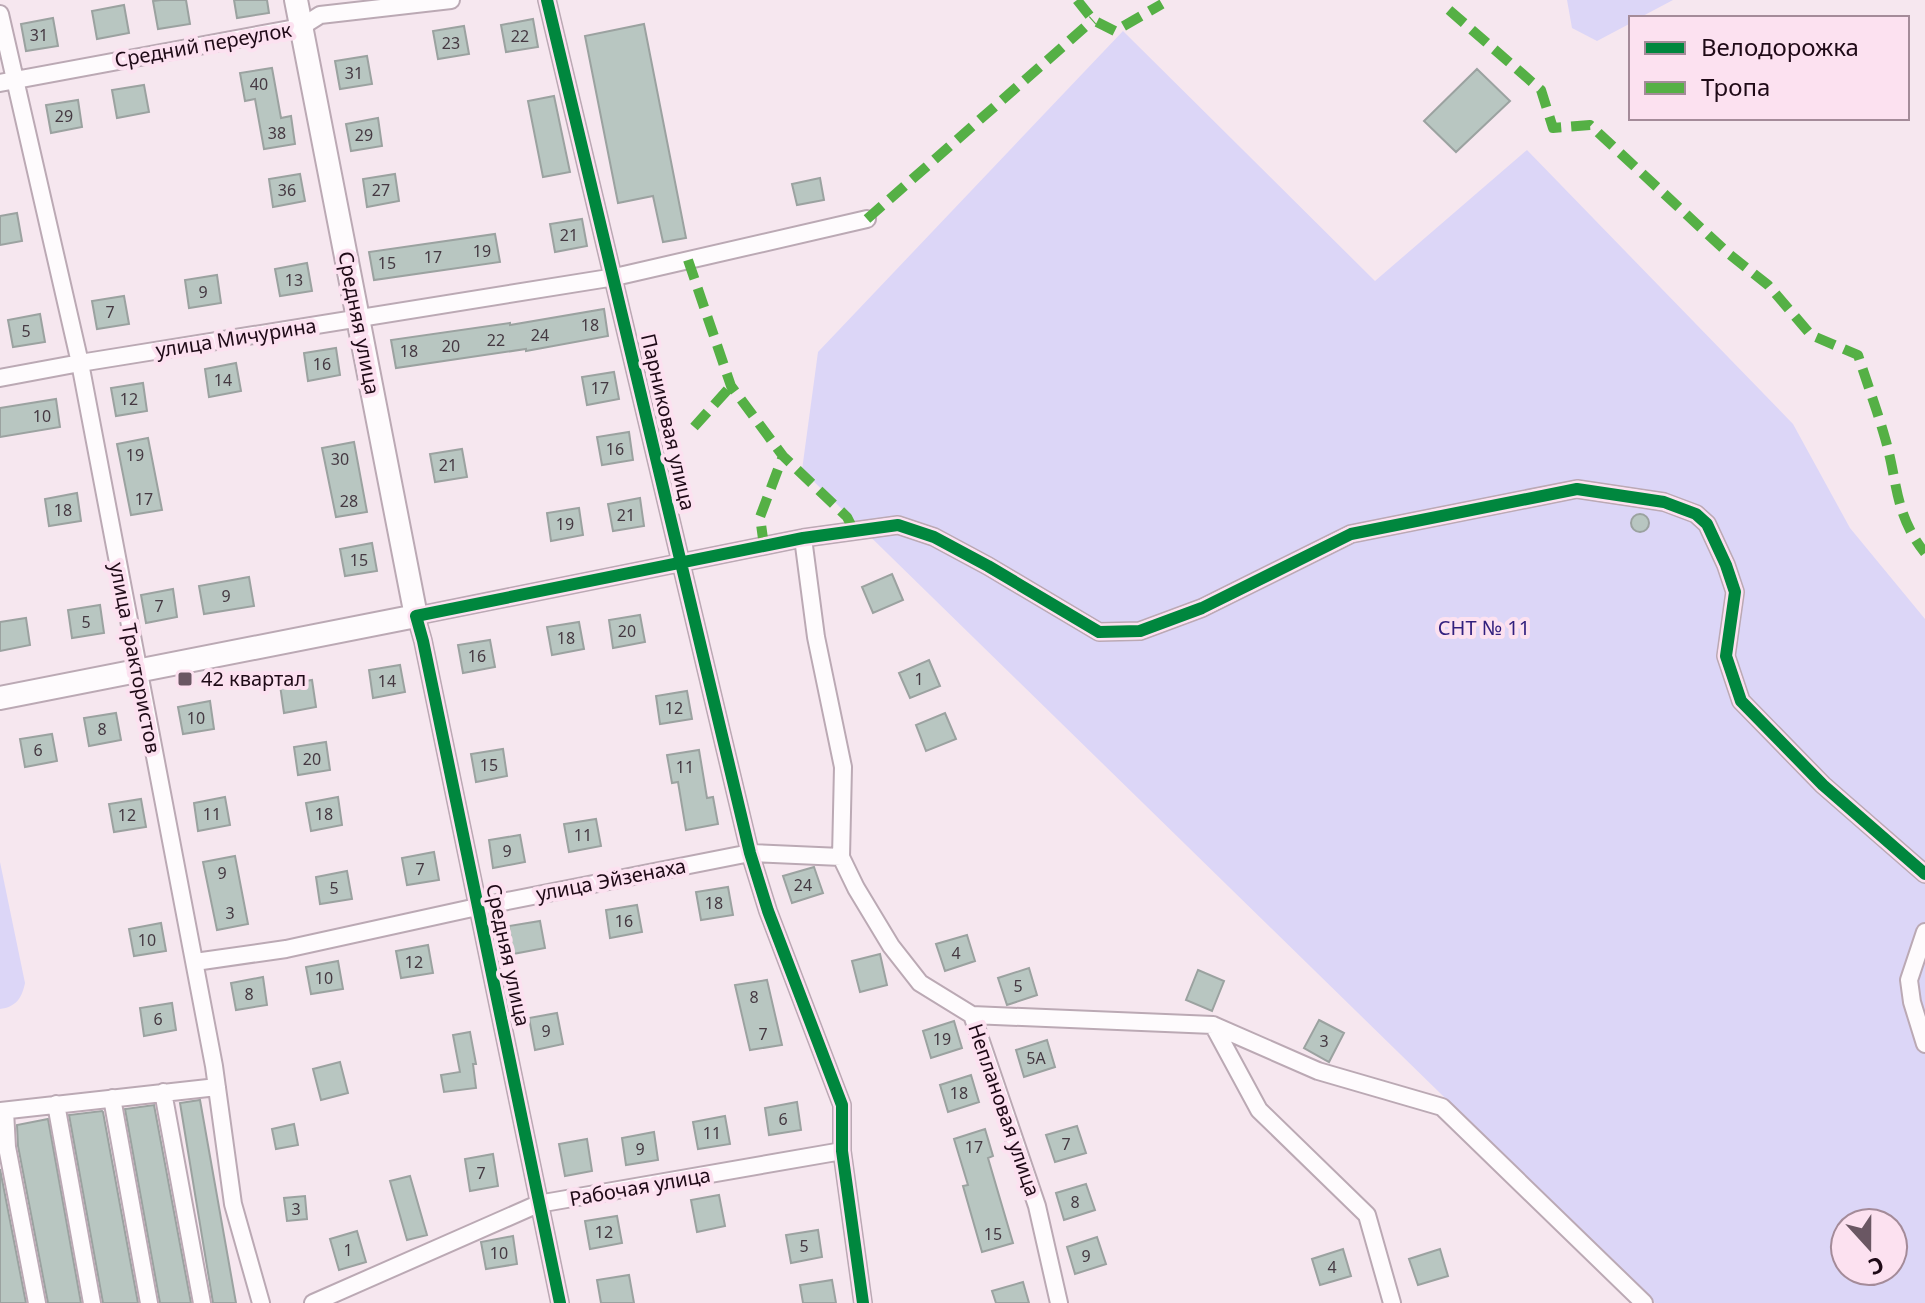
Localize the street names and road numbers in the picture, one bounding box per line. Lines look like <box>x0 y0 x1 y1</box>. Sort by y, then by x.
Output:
street label: Средний переулок <box>112 16 294 73</box>
street label: Средняя улица <box>332 249 387 397</box>
street label: улица Мичурина <box>154 311 318 364</box>
street label: Парниковая улица <box>635 331 702 513</box>
street label: улица Трактористов <box>104 560 167 756</box>
street label: улица Эйзенаха <box>534 852 688 907</box>
street label: Средняя улица <box>480 881 537 1029</box>
street label: Неплановая улица <box>962 1020 1047 1200</box>
street label: Рабочая улица <box>567 1161 713 1212</box>

